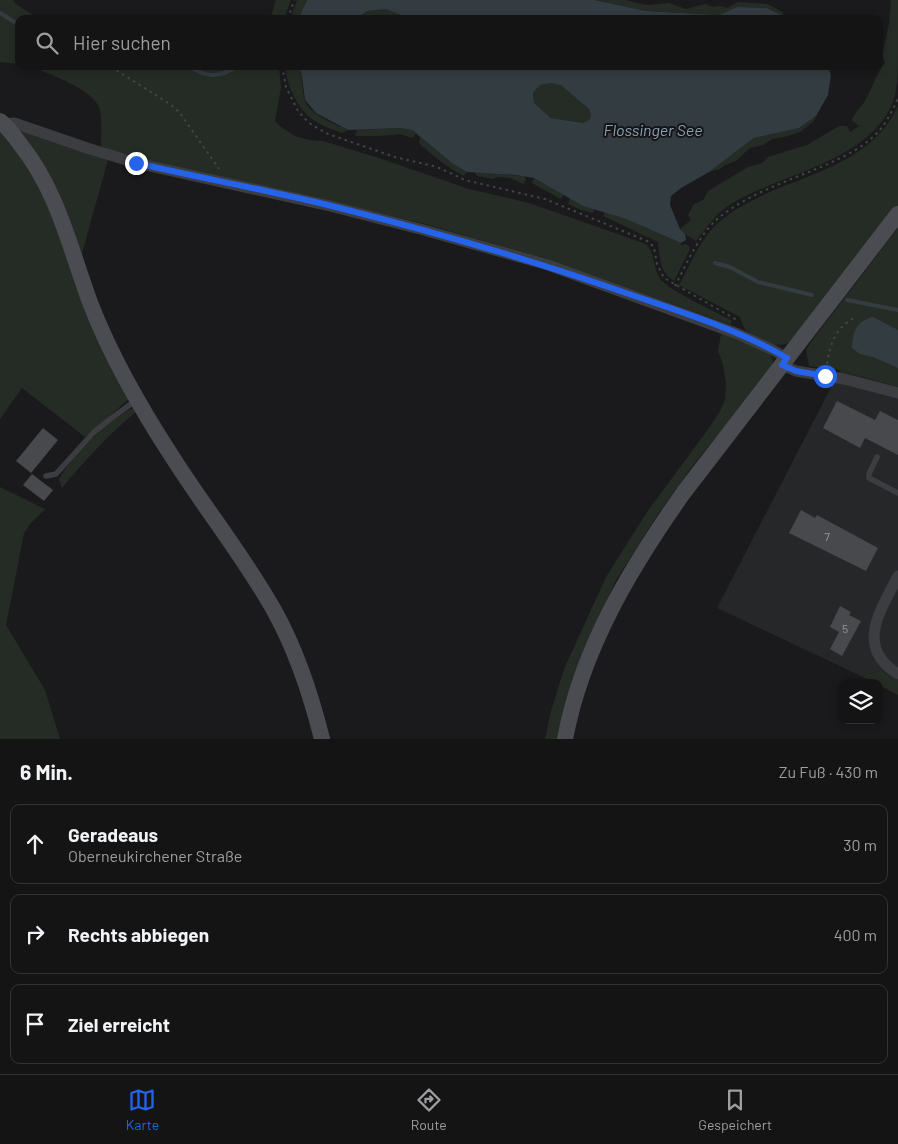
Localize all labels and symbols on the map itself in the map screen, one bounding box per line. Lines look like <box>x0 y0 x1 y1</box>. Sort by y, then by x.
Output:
water label: Flossinger See <box>604 120 702 139</box>
route end <box>125 152 148 175</box>
route start <box>814 365 837 388</box>
house number: 7 <box>824 529 830 543</box>
house number: 5 <box>842 621 848 635</box>

